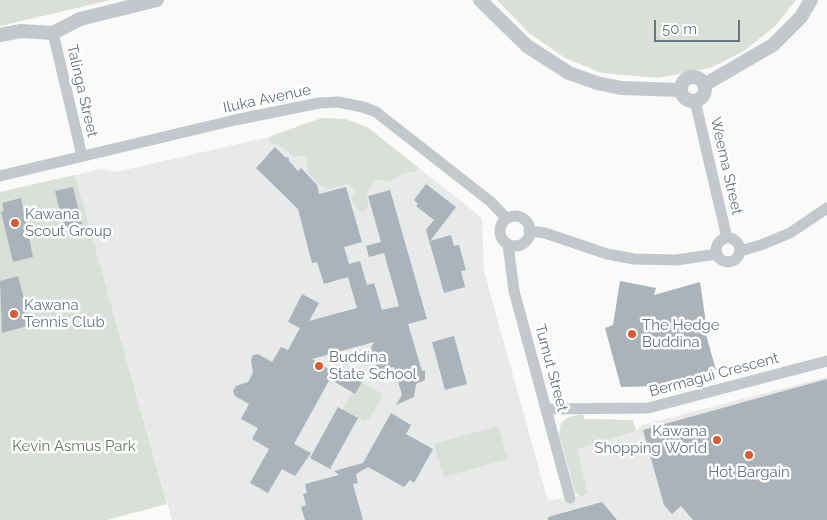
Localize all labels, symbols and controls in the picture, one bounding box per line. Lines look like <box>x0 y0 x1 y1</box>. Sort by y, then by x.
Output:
scale bar <box>657 10 743 42</box>
text: 50 m <box>662 20 697 38</box>
street label: Talinga Street <box>63 43 101 139</box>
street label: Iluka Avenue <box>221 81 313 117</box>
street label: Weema Street <box>706 115 746 217</box>
place label: Kawana Scout Group <box>25 205 112 240</box>
marker: Kawana Scout Group <box>9 217 21 229</box>
place label: Kawana Tennis Club <box>24 296 105 331</box>
marker: Kawana Tennis Club <box>8 308 20 320</box>
place label: The Hedge Buddina <box>642 316 720 351</box>
street label: Tumut Street <box>531 322 571 414</box>
marker: The Hedge Buddina <box>626 328 638 340</box>
place label: Buddina State School <box>329 348 417 383</box>
street label: Bermagui Crescent <box>647 349 781 401</box>
marker: Buddina State School <box>313 360 325 372</box>
place label: Kawana Shopping World <box>594 422 707 457</box>
marker: Kawana Shopping World <box>711 434 723 446</box>
park label: Kevin Asmus Park <box>12 437 136 455</box>
marker: Hot Bargain <box>743 449 755 461</box>
place label: Hot Bargain <box>708 463 790 481</box>

